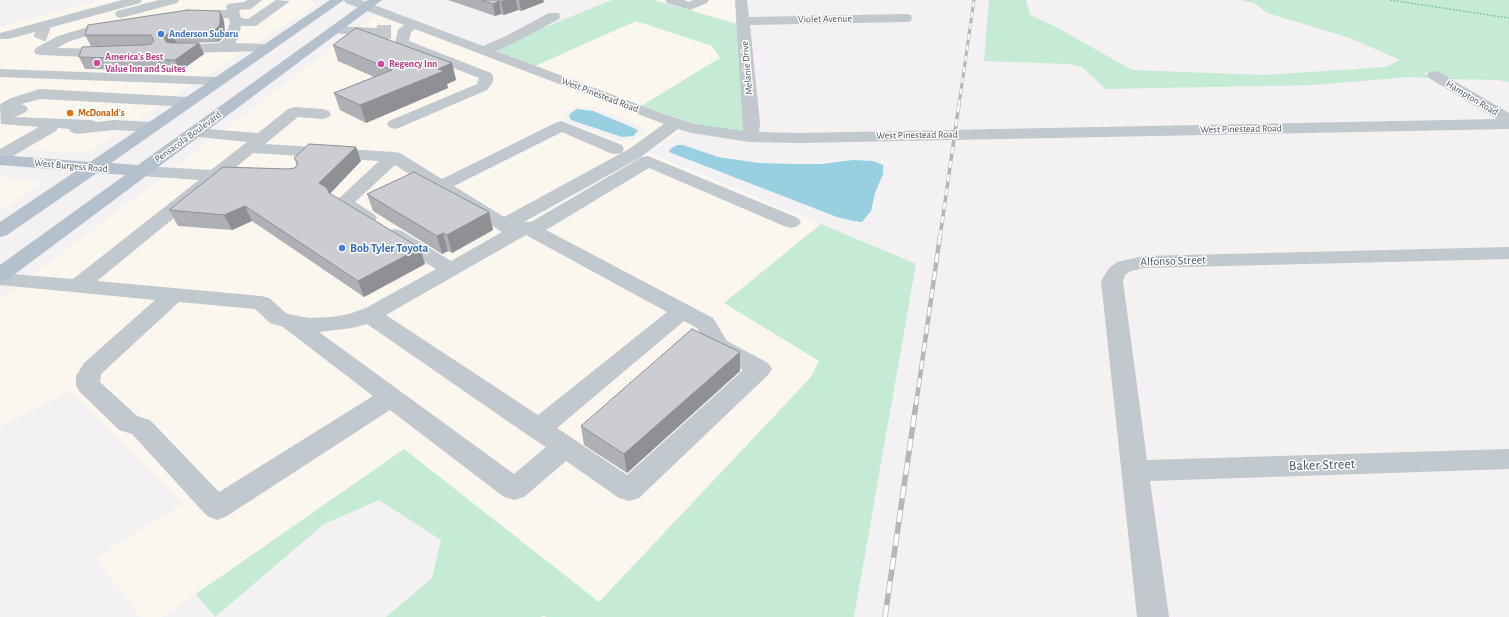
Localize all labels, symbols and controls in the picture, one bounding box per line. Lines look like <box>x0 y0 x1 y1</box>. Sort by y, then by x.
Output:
street label: Violet Avenue <box>798 13 852 25</box>
place label: Anderson Subaru <box>169 28 238 40</box>
marker: Anderson Subaru <box>156 29 166 39</box>
street label: Melanie Drive <box>739 41 755 95</box>
place label: America's Best Value Inn and Suites <box>105 51 186 74</box>
marker: America's Best Value Inn and Suites <box>92 58 102 68</box>
place label: Regency Inn <box>389 58 437 70</box>
marker: Regency Inn <box>376 59 386 69</box>
street label: West Pinestead Road <box>560 75 640 115</box>
street label: Hampton Road <box>1444 78 1500 118</box>
place label: McDonald's <box>78 107 125 119</box>
marker: McDonald's <box>65 108 75 118</box>
street label: Pensacola Boulevard <box>152 109 224 165</box>
street label: West Pinestead Road <box>1200 122 1282 136</box>
street label: West Pinestead Road <box>876 128 958 142</box>
street label: West Burgess Road <box>34 157 108 175</box>
place label: Bob Tyler Toyota <box>350 241 428 255</box>
marker: Bob Tyler Toyota <box>337 243 347 253</box>
street label: Alfonso Street <box>1140 253 1206 269</box>
street label: Baker Street <box>1289 455 1355 475</box>

